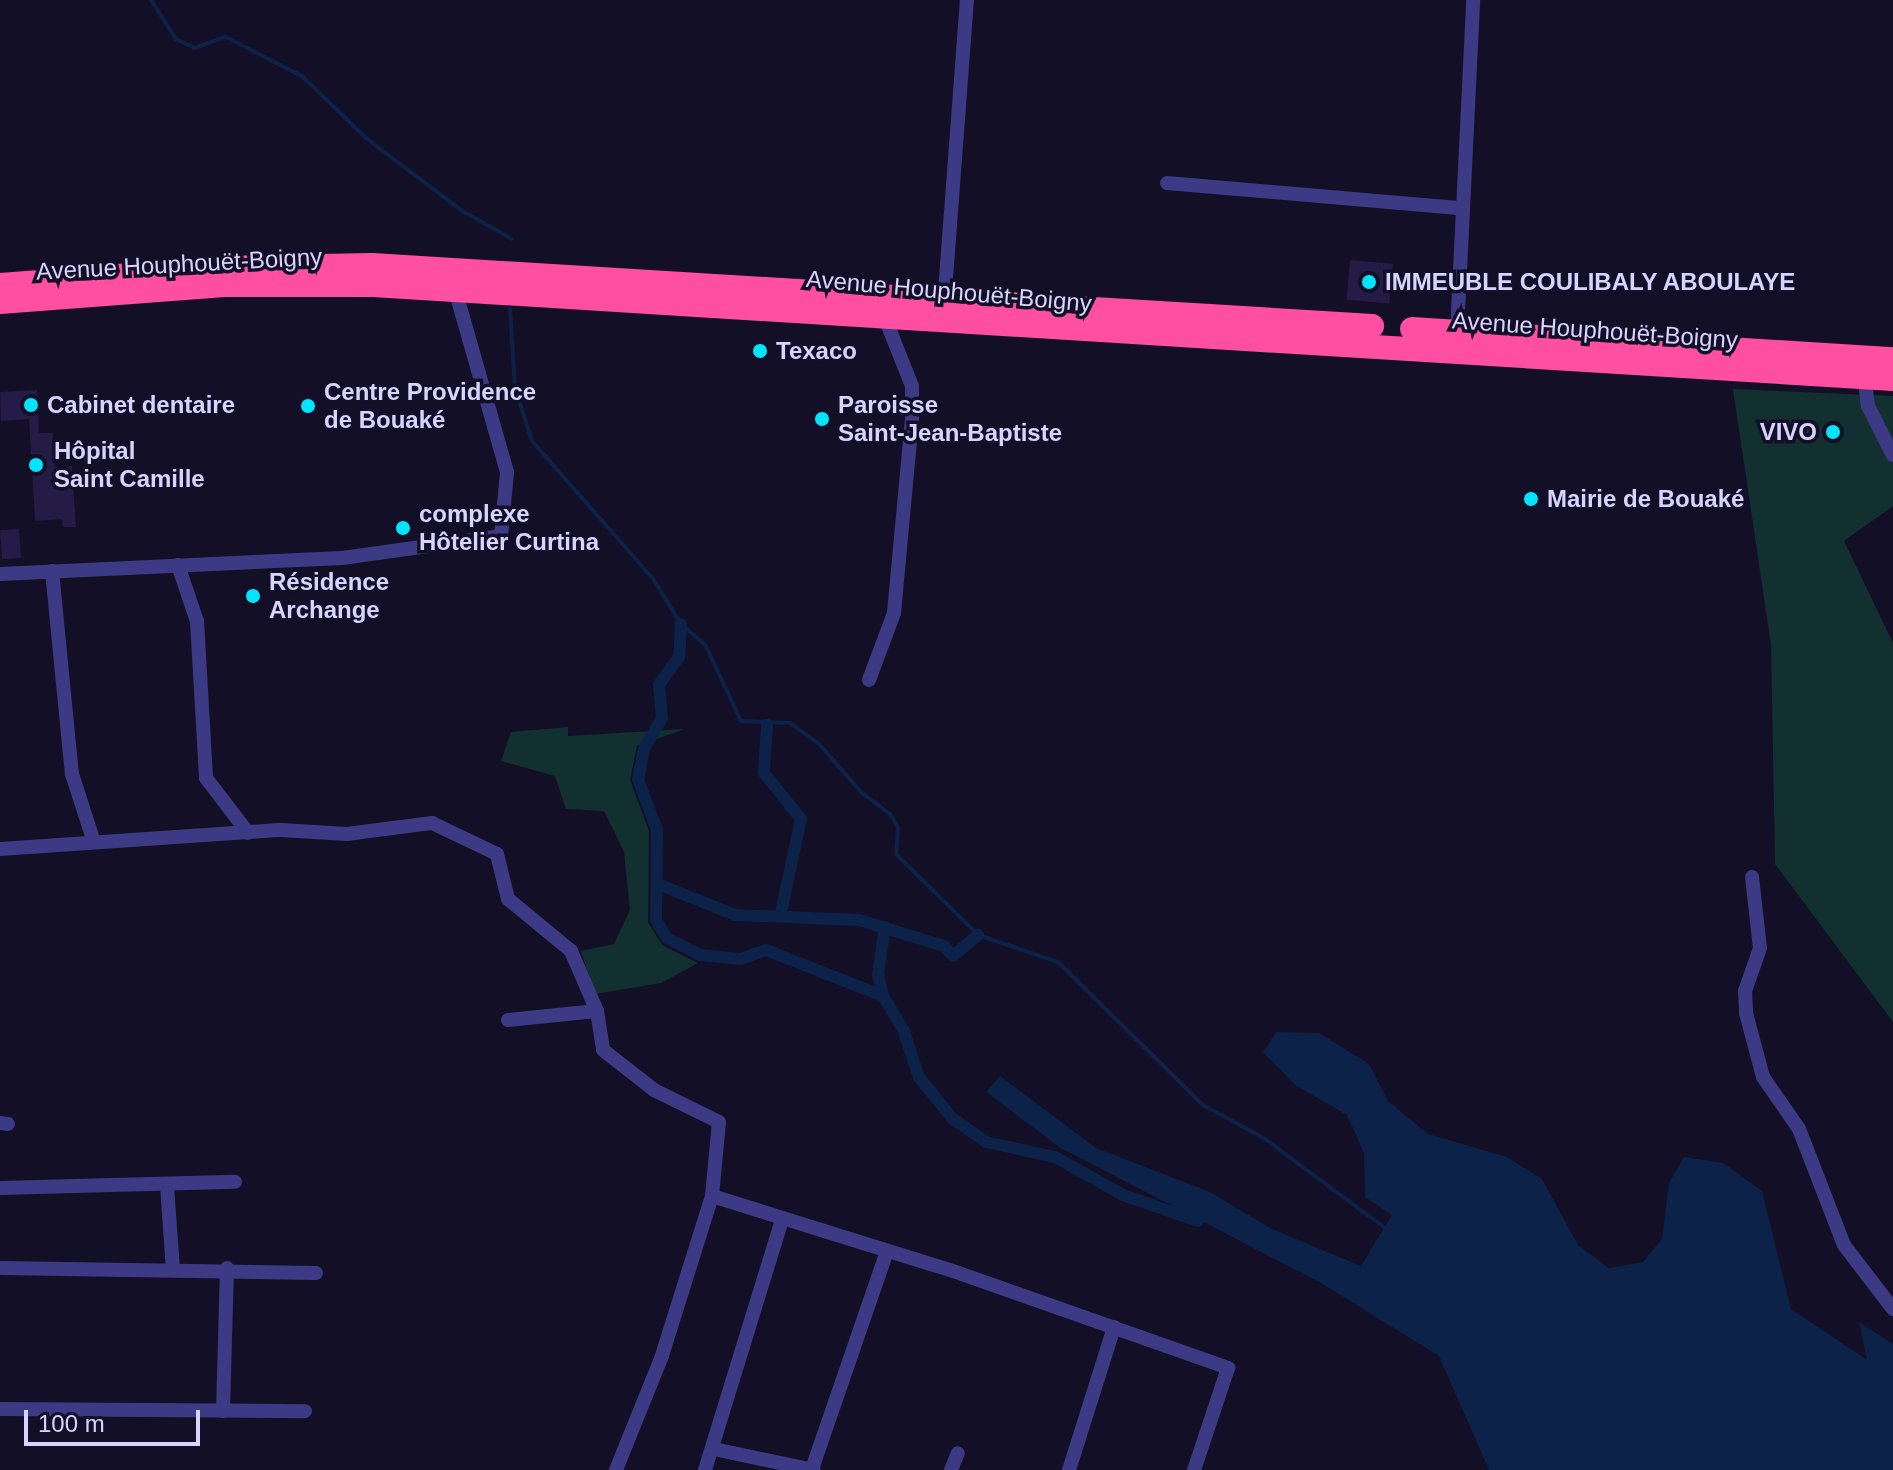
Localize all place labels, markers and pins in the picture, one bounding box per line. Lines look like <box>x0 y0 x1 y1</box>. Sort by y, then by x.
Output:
place label: IMMEUBLE COULIBALY ABOULAYE <box>1385 268 1797 296</box>
marker: IMMEUBLE COULIBALY ABOULAYE <box>1360 273 1378 291</box>
place label: Texaco <box>776 337 857 365</box>
marker: Texaco <box>751 342 769 360</box>
place label: Centre Providence de Bouaké <box>324 378 536 434</box>
place label: Cabinet dentaire <box>47 391 235 419</box>
place label: Paroisse Saint-Jean-Baptiste <box>838 391 1062 447</box>
marker: Cabinet dentaire <box>22 396 40 414</box>
marker: Centre Providence de Bouaké <box>299 397 317 415</box>
marker: Paroisse Saint-Jean-Baptiste <box>813 410 831 428</box>
place label: VIVO <box>1760 418 1817 446</box>
marker: VIVO <box>1824 423 1842 441</box>
place label: Hôpital Saint Camille <box>54 437 205 493</box>
marker: Hôpital Saint Camille <box>25 454 47 476</box>
place label: Mairie de Bouaké <box>1547 485 1744 513</box>
marker: Mairie de Bouaké <box>1522 490 1540 508</box>
place label: complexe Hôtelier Curtina <box>419 500 599 556</box>
marker: complexe Hôtelier Curtina <box>394 519 412 537</box>
place label: Résidence Archange <box>269 568 389 624</box>
marker: Résidence Archange <box>244 587 262 605</box>

